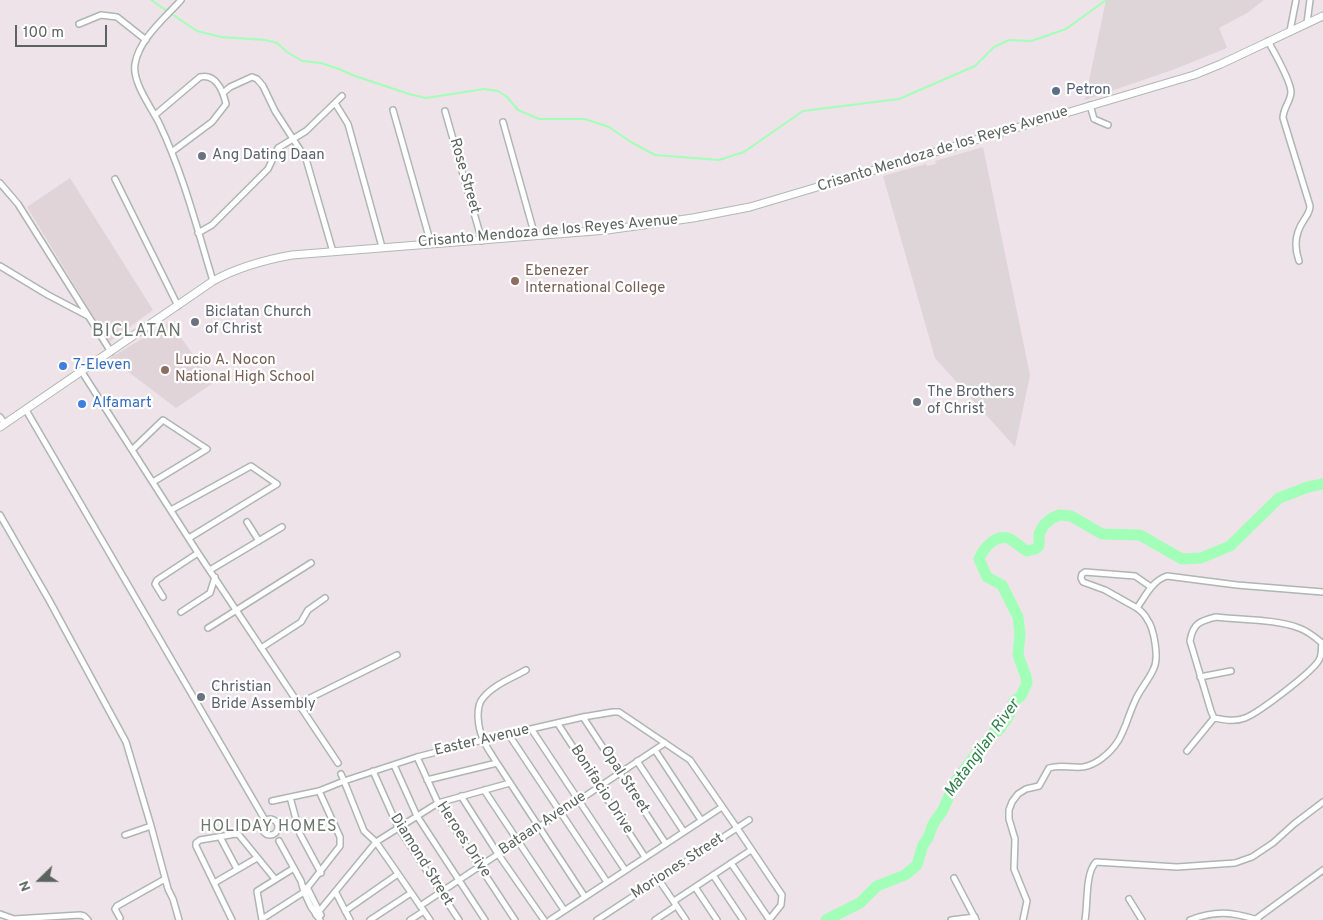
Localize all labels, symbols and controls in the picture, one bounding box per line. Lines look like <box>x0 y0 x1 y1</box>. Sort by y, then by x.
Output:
scale bar <box>18 15 110 47</box>
text: 100 m <box>23 24 64 43</box>
place label: Petron <box>1066 82 1111 100</box>
marker: Petron <box>1050 85 1062 97</box>
street label: Crisanto Mendoza de los Reyes Avenue <box>816 103 1070 197</box>
street label: Rose Street <box>445 136 483 216</box>
place label: Ang Dating Daan <box>212 147 325 165</box>
marker: Ang Dating Daan <box>196 150 208 162</box>
street label: Crisanto Mendoza de los Reyes Avenue <box>417 212 679 252</box>
place label: Ebenezer International College <box>525 263 665 298</box>
marker: Ebenezer International College <box>509 275 521 287</box>
place label: Biclatan Church of Christ <box>205 304 311 339</box>
marker: Biclatan Church of Christ <box>189 316 201 328</box>
district label: BICLATAN <box>91 321 183 343</box>
place label: Lucio A. Nocon National High School <box>175 352 315 387</box>
place label: 7-Eleven <box>73 357 131 375</box>
marker: 7-Eleven <box>57 360 69 372</box>
marker: Lucio A. Nocon National High School <box>159 364 171 376</box>
place label: The Brothers of Christ <box>927 384 1015 419</box>
place label: Alfamart <box>92 395 152 413</box>
marker: The Brothers of Christ <box>911 396 923 408</box>
marker: Alfamart <box>76 398 88 410</box>
place label: Christian Bride Assembly <box>211 679 316 714</box>
marker: Christian Bride Assembly <box>195 691 207 703</box>
water label: Matangilan River <box>941 696 1025 802</box>
street label: Easter Avenue <box>433 721 531 761</box>
street label: Bonifacio Drive <box>566 742 636 838</box>
street label: Opal Street <box>596 743 652 817</box>
street label: Bataan Avenue <box>496 788 590 860</box>
street label: Heroes Drive <box>432 799 494 881</box>
street label: Diamond Street <box>385 811 457 909</box>
district label: HOLIDAY HOMES <box>199 818 339 838</box>
street label: Moriones Street <box>628 830 728 904</box>
north arrow <box>15 855 65 905</box>
text: N <box>16 878 35 894</box>

